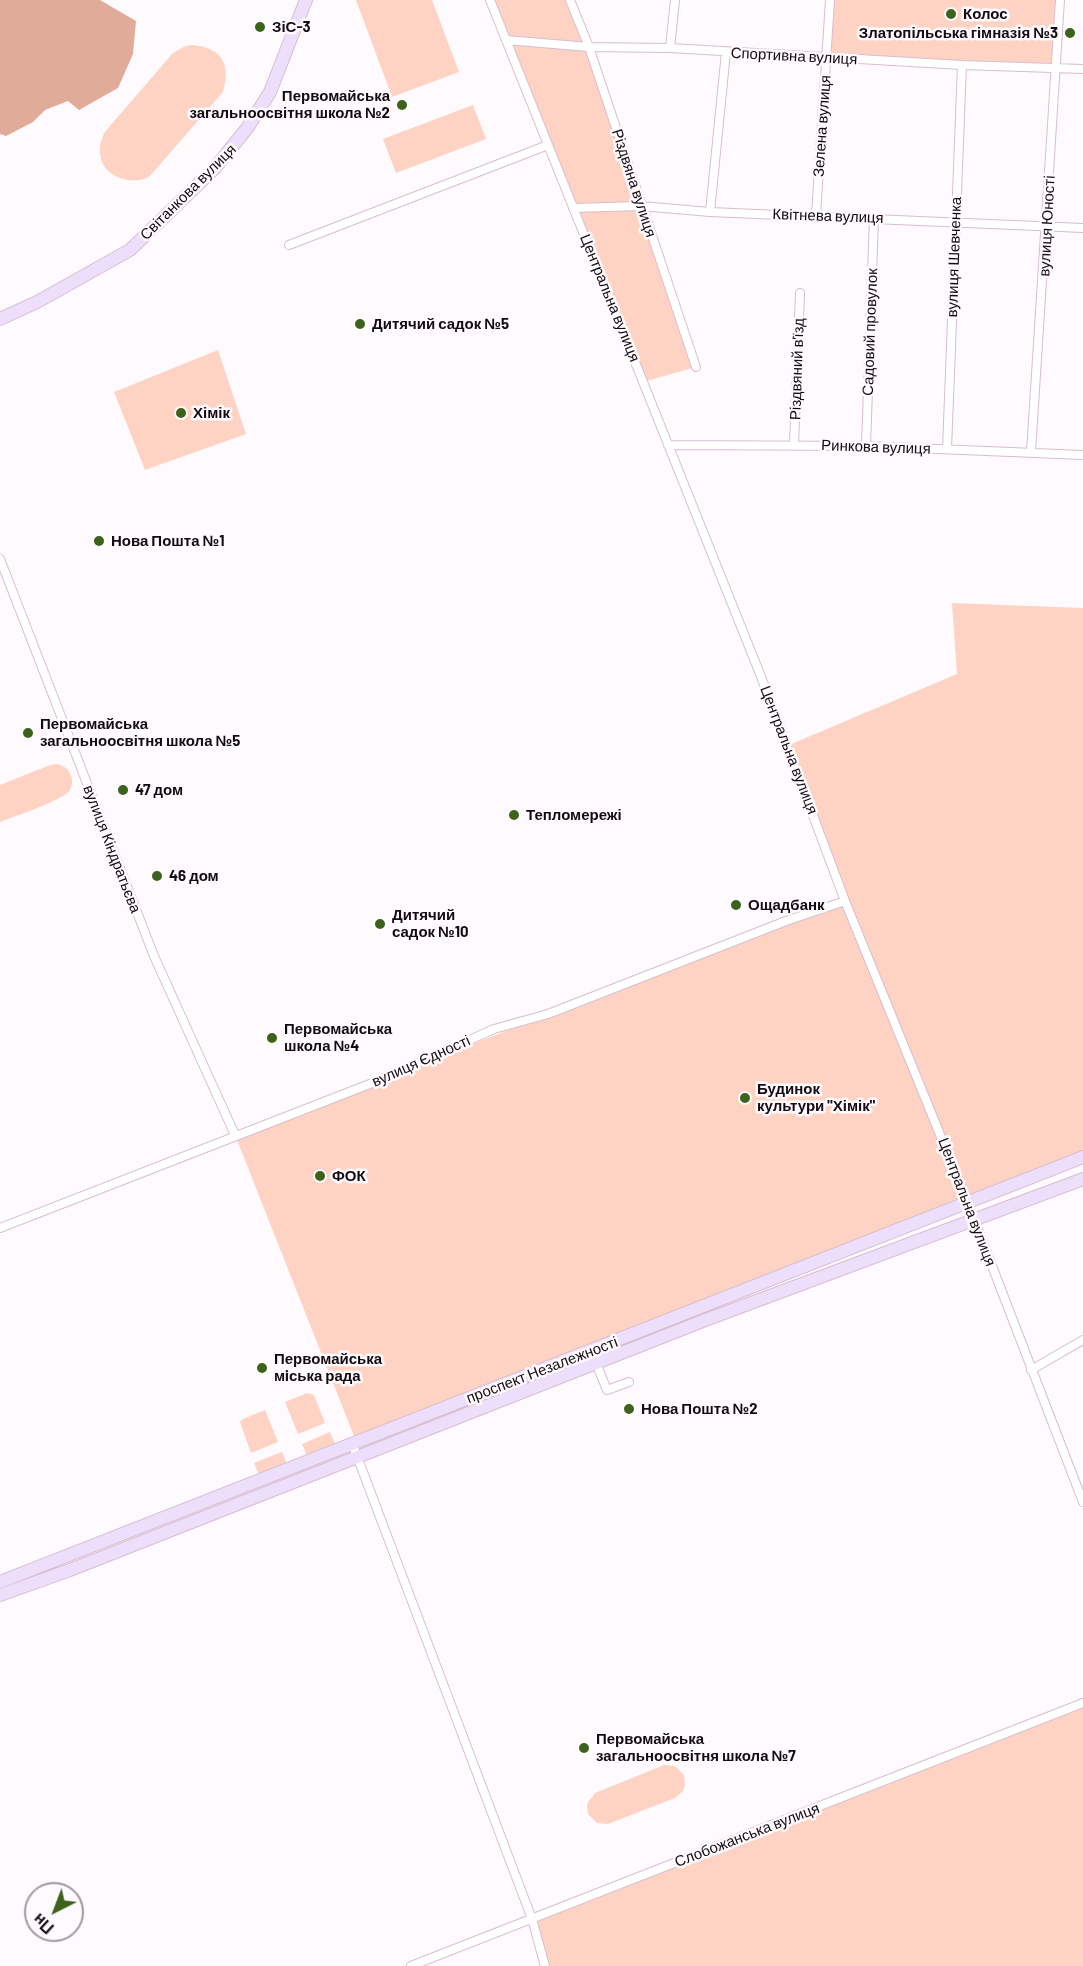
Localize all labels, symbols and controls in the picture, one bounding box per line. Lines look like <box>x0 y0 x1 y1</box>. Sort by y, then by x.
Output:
place label: Колос <box>963 5 1008 23</box>
marker: Колос <box>944 7 958 21</box>
place label: ЗіС-3 <box>272 18 311 36</box>
marker: ЗіС-3 <box>253 20 267 34</box>
place label: Златопільська гімназія №3 <box>859 24 1058 42</box>
marker: Златопільська гімназія №3 <box>1063 26 1077 40</box>
street label: Спортивна вулиця <box>730 44 858 68</box>
street label: Зелена вулиця <box>809 74 835 178</box>
place label: Первомайська загальноосвітня школа №2 <box>189 87 390 122</box>
marker: Первомайська загальноосвітня школа №2 <box>395 98 409 112</box>
street label: Різдвяна вулиця <box>608 127 660 239</box>
street label: Світанкова вулиця <box>136 140 240 244</box>
street label: вулиця Юності <box>1035 175 1059 277</box>
street label: вулиця Шевченка <box>943 196 965 318</box>
street label: Квітнева вулиця <box>772 205 884 227</box>
street label: Центральна вулиця <box>576 232 644 364</box>
street label: Садовий провулок <box>859 268 881 396</box>
place label: Дитячий садок №5 <box>372 315 509 333</box>
marker: Дитячий садок №5 <box>353 317 367 331</box>
street label: Різдвяний в'їзд <box>786 318 808 420</box>
place label: Хімік <box>193 404 230 422</box>
marker: Хімік <box>174 406 188 420</box>
street label: Ринкова вулиця <box>821 436 931 458</box>
place label: Нова Пошта №1 <box>111 532 225 550</box>
marker: Нова Пошта №1 <box>92 534 106 548</box>
street label: Центральна вулиця <box>756 683 822 817</box>
place label: Первомайська загальноосвітня школа №5 <box>40 715 240 750</box>
marker: Первомайська загальноосвітня школа №5 <box>21 726 35 740</box>
place label: 47 дом <box>135 781 183 799</box>
street label: вулиця Кіндратьєва <box>79 782 145 916</box>
marker: 47 дом <box>116 783 130 797</box>
place label: Тепломережі <box>526 806 622 824</box>
marker: Тепломережі <box>507 808 521 822</box>
place label: 46 дом <box>169 867 219 885</box>
marker: 46 дом <box>150 869 164 883</box>
place label: Ощадбанк <box>748 896 825 914</box>
marker: Ощадбанк <box>729 898 743 912</box>
place label: Дитячий садок №10 <box>392 906 469 941</box>
marker: Дитячий садок №10 <box>373 917 387 931</box>
place label: Первомайська школа №4 <box>284 1020 392 1055</box>
marker: Первомайська школа №4 <box>265 1031 279 1045</box>
street label: вулиця Єдності <box>369 1031 473 1091</box>
place label: Будинок культури "Хімік" <box>757 1080 875 1115</box>
marker: Будинок культури "Хімік" <box>738 1091 752 1105</box>
street label: Центральна вулиця <box>934 1135 1000 1269</box>
place label: ФОК <box>332 1167 366 1185</box>
marker: ФОК <box>313 1169 327 1183</box>
street label: проспект Незалежності <box>464 1333 620 1407</box>
place label: Первомайська мiська рада <box>274 1350 382 1385</box>
marker: Первомайська мiська рада <box>255 1361 269 1375</box>
place label: Нова Пошта №2 <box>641 1400 758 1418</box>
marker: Нова Пошта №2 <box>622 1402 636 1416</box>
place label: Первомайська загальноосвітня школа №7 <box>596 1730 796 1765</box>
marker: Первомайська загальноосвітня школа №7 <box>577 1741 591 1755</box>
street label: Слобожанська вулиця <box>672 1799 822 1871</box>
north arrow <box>24 1882 84 1942</box>
text: Пн <box>29 1910 57 1938</box>

